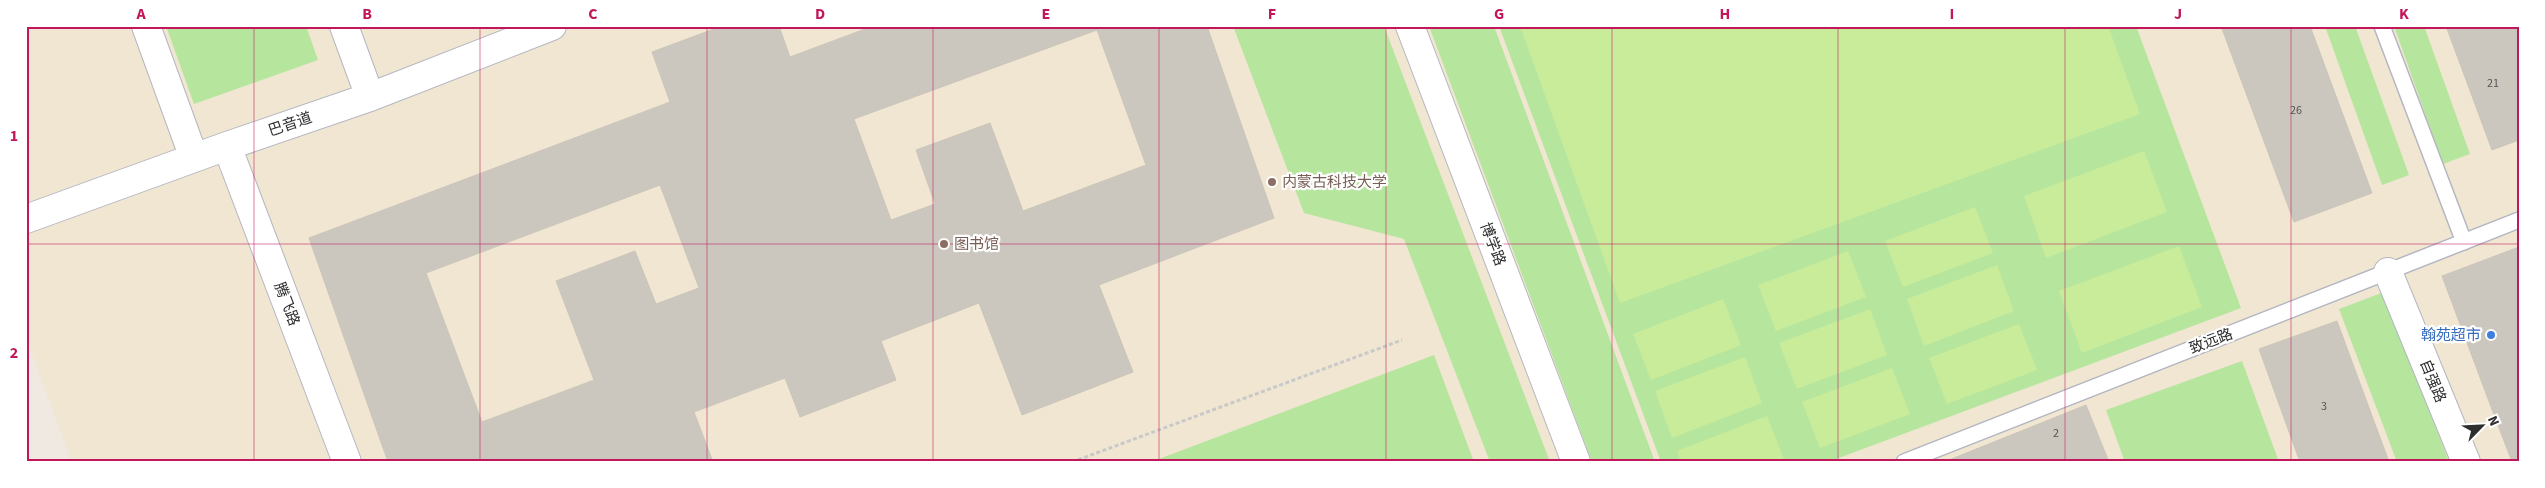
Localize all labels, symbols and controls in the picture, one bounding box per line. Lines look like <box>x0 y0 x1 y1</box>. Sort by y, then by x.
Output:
text: A <box>135 3 146 25</box>
text: B <box>362 3 372 25</box>
text: C <box>588 3 598 25</box>
text: D <box>815 3 825 25</box>
text: E <box>1042 3 1050 25</box>
text: F <box>1268 3 1276 25</box>
text: G <box>1494 3 1504 25</box>
text: H <box>1720 3 1730 25</box>
text: I <box>1950 3 1954 25</box>
text: J <box>2174 3 2182 25</box>
text: K <box>2399 3 2409 25</box>
house number: 21 <box>2487 75 2499 92</box>
house number: 26 <box>2290 102 2302 119</box>
street label: 巴音道 <box>265 107 315 142</box>
text: 1 <box>10 125 18 147</box>
place label: 内蒙古科技大学 <box>1282 172 1387 193</box>
marker: 内蒙古科技大学 <box>1266 176 1278 188</box>
street label: 博学路 <box>1475 219 1510 269</box>
place label: 图书馆 <box>954 234 999 255</box>
marker: 图书馆 <box>938 238 950 250</box>
street label: 腾飞路 <box>269 279 304 329</box>
street label: 致远路 <box>2186 324 2236 359</box>
place label: 翰苑超市 <box>2421 325 2481 346</box>
marker: 翰苑超市 <box>2485 329 2497 341</box>
text: 2 <box>10 342 18 364</box>
street label: 自强路 <box>2414 356 2451 406</box>
house number: 3 <box>2321 398 2327 415</box>
north arrow <box>2458 400 2508 450</box>
text: N <box>2482 413 2504 429</box>
house number: 2 <box>2053 425 2059 442</box>

